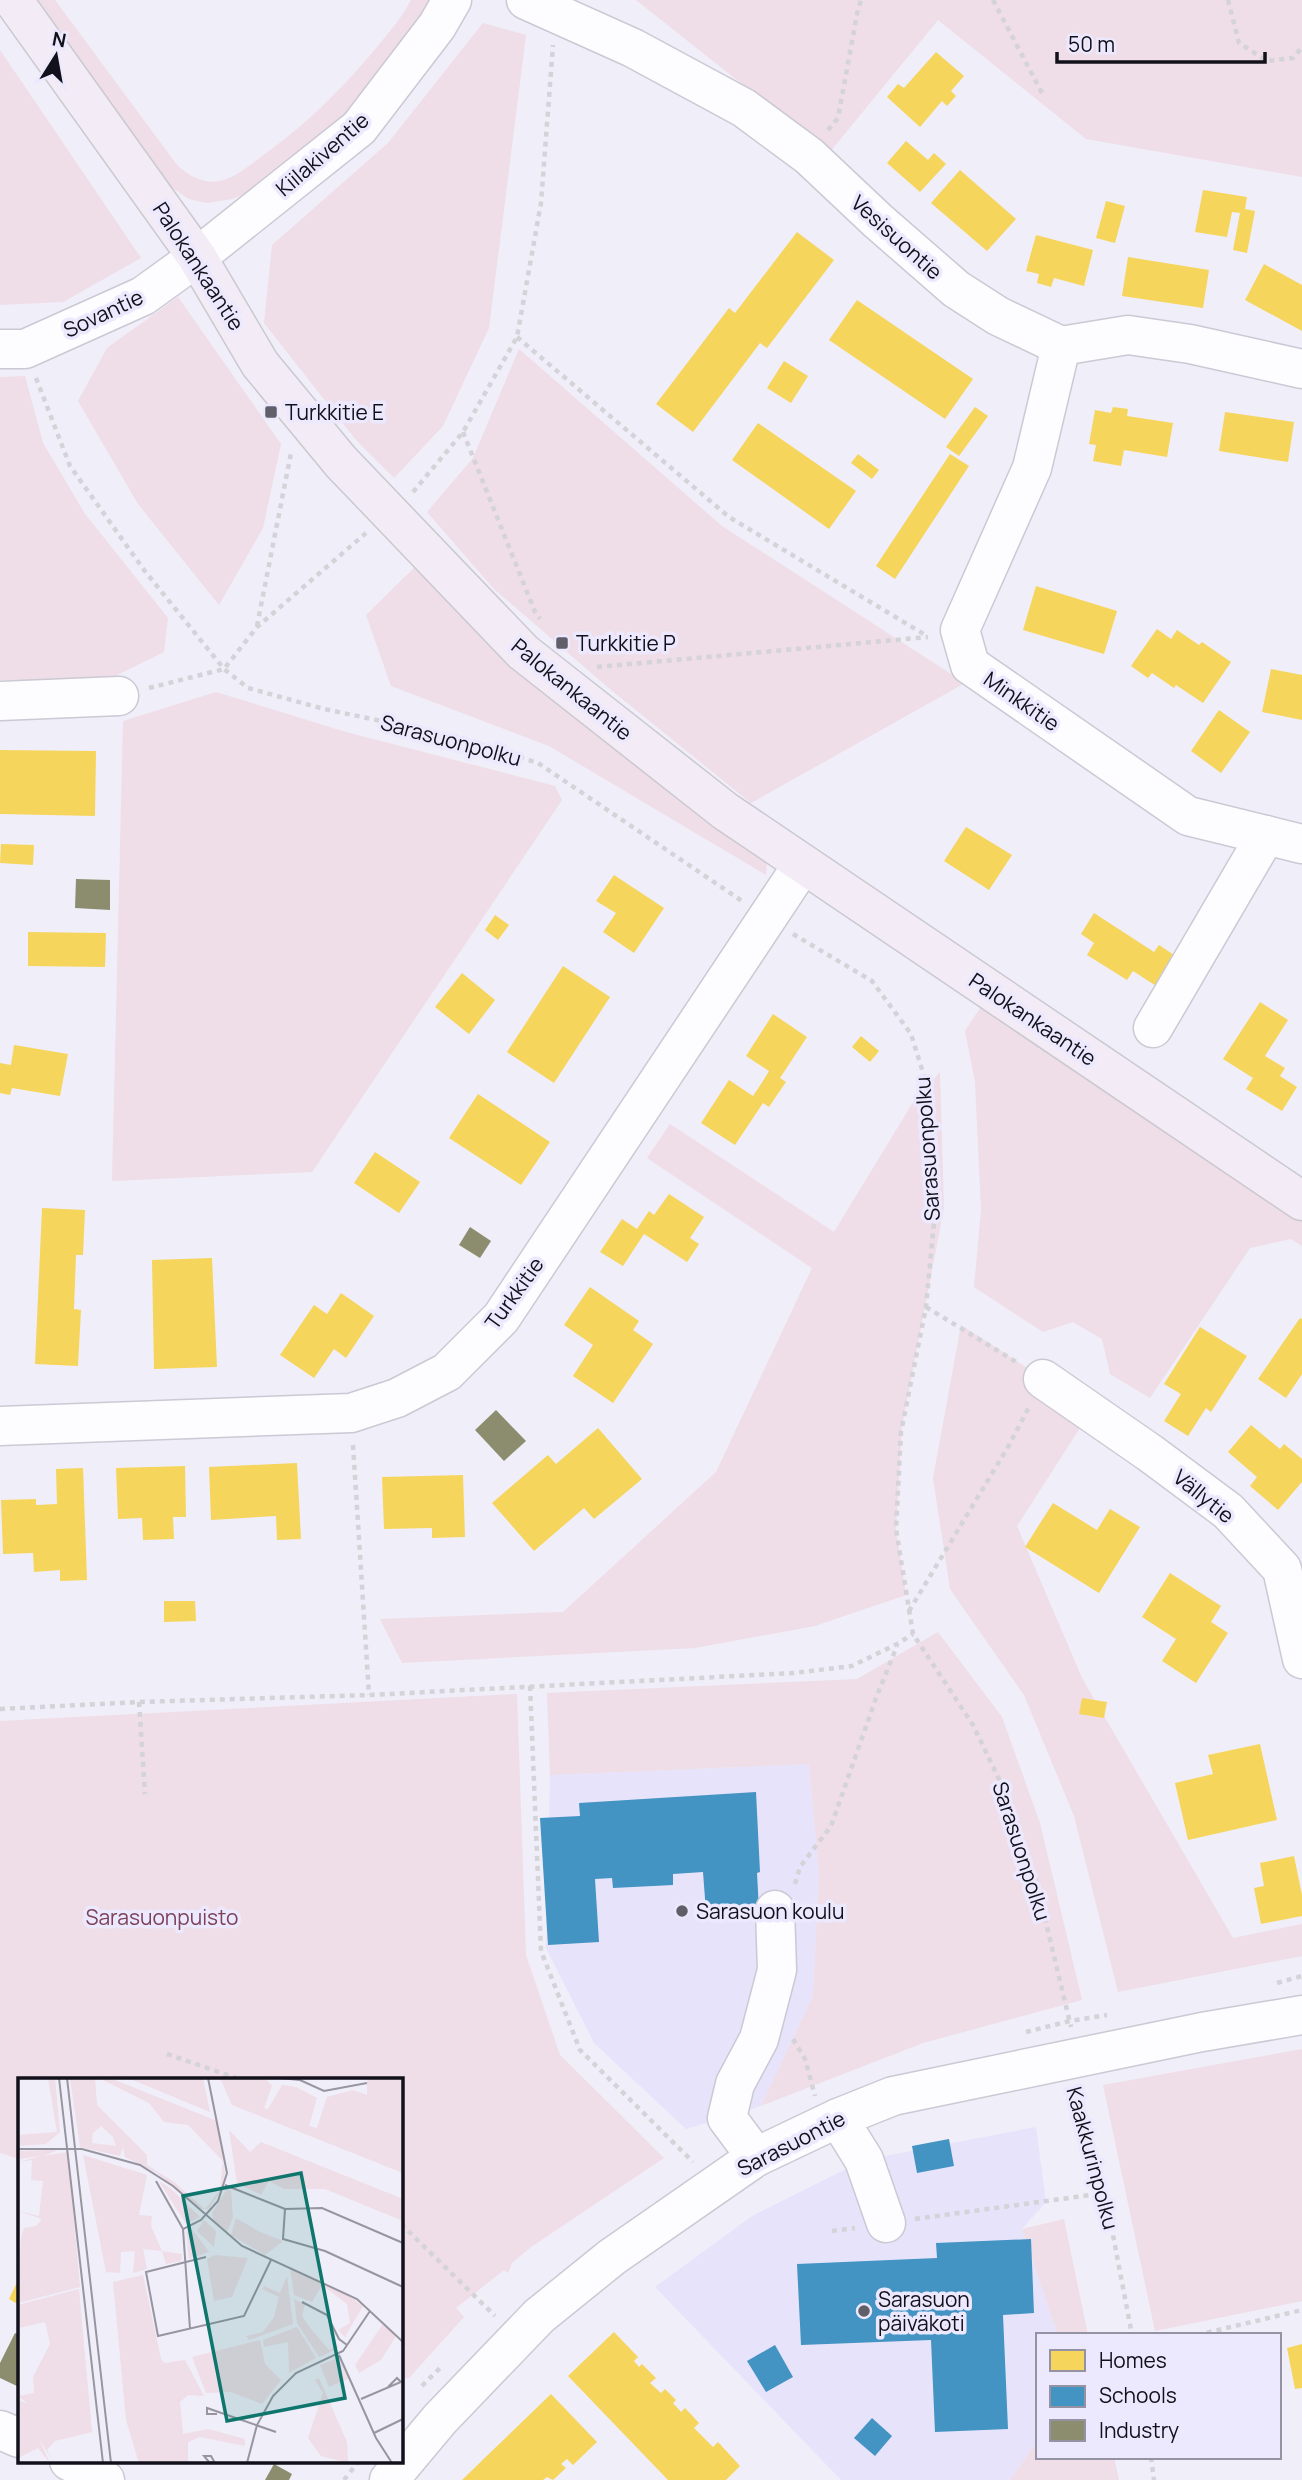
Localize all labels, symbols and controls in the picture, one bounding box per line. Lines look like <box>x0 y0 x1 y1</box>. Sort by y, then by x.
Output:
north arrow <box>21 21 91 91</box>
scale bar <box>1057 21 1265 65</box>
text: N <box>50 25 68 53</box>
text: 50 m <box>1068 30 1115 58</box>
street label: Kiilakiventie <box>270 106 374 202</box>
street label: Vesisuontie <box>845 189 949 285</box>
street label: Palokankaantie <box>147 196 251 336</box>
street label: Sovantie <box>59 282 147 344</box>
place label: Turkkitie E <box>285 398 384 426</box>
marker: Turkkitie E <box>263 404 279 420</box>
place label: Turkkitie P <box>576 629 676 657</box>
street label: Palokankaantie <box>506 632 638 746</box>
marker: Turkkitie P <box>554 635 570 651</box>
street label: Minkkitie <box>979 665 1065 737</box>
street label: Sarasuonpolku <box>378 708 524 772</box>
street label: Palokankaantie <box>964 966 1102 1072</box>
street label: Sarasuonpolku <box>908 1076 946 1222</box>
street label: Turkkitie <box>478 1251 550 1335</box>
street label: Vällytie <box>1168 1463 1240 1529</box>
street label: Sarasuonpolku <box>986 1778 1058 1924</box>
place label: Sarasuon koulu <box>696 1897 845 1925</box>
park label: Sarasuonpuisto <box>85 1903 239 1931</box>
marker: Sarasuon koulu <box>674 1903 690 1919</box>
inset map <box>18 2078 402 2462</box>
street label: Kaakkurinpolku <box>1060 2084 1126 2232</box>
street label: Sarasuontie <box>732 2104 850 2182</box>
place label: Sarasuon päiväkoti <box>878 2285 970 2337</box>
marker: Sarasuon päiväkoti <box>856 2303 872 2319</box>
legend <box>1036 2333 1281 2459</box>
text: Homes <box>1099 2346 1167 2374</box>
text: Schools <box>1099 2381 1177 2409</box>
text: Industry <box>1099 2416 1179 2444</box>

